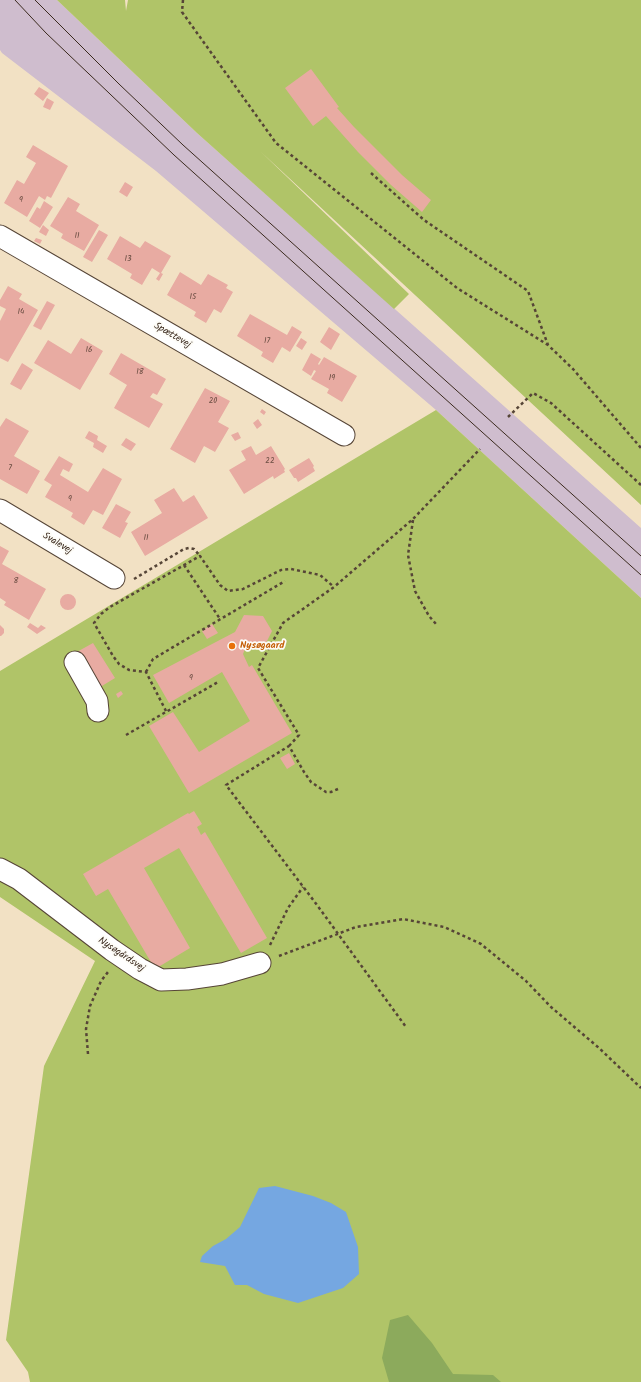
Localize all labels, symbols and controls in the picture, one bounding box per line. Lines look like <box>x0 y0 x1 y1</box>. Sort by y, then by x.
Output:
house number: 9 <box>19 196 23 206</box>
house number: 11 <box>74 232 80 242</box>
house number: 13 <box>124 255 132 265</box>
house number: 15 <box>190 293 196 303</box>
house number: 14 <box>18 308 24 318</box>
street label: Spættevej <box>151 321 193 351</box>
house number: 17 <box>264 337 270 347</box>
house number: 16 <box>86 346 92 356</box>
house number: 18 <box>136 368 144 378</box>
house number: 19 <box>329 374 335 384</box>
house number: 20 <box>209 397 217 407</box>
house number: 22 <box>265 457 275 467</box>
house number: 7 <box>8 464 12 474</box>
house number: 9 <box>68 495 72 505</box>
street label: Svalevej <box>40 531 74 557</box>
house number: 11 <box>143 534 149 544</box>
house number: 8 <box>14 577 18 587</box>
place label: Nysøgaard <box>240 640 285 652</box>
marker: Nysøgaard <box>227 641 237 651</box>
house number: 9 <box>189 674 193 684</box>
street label: Nysøgårdsvej <box>95 935 147 975</box>

